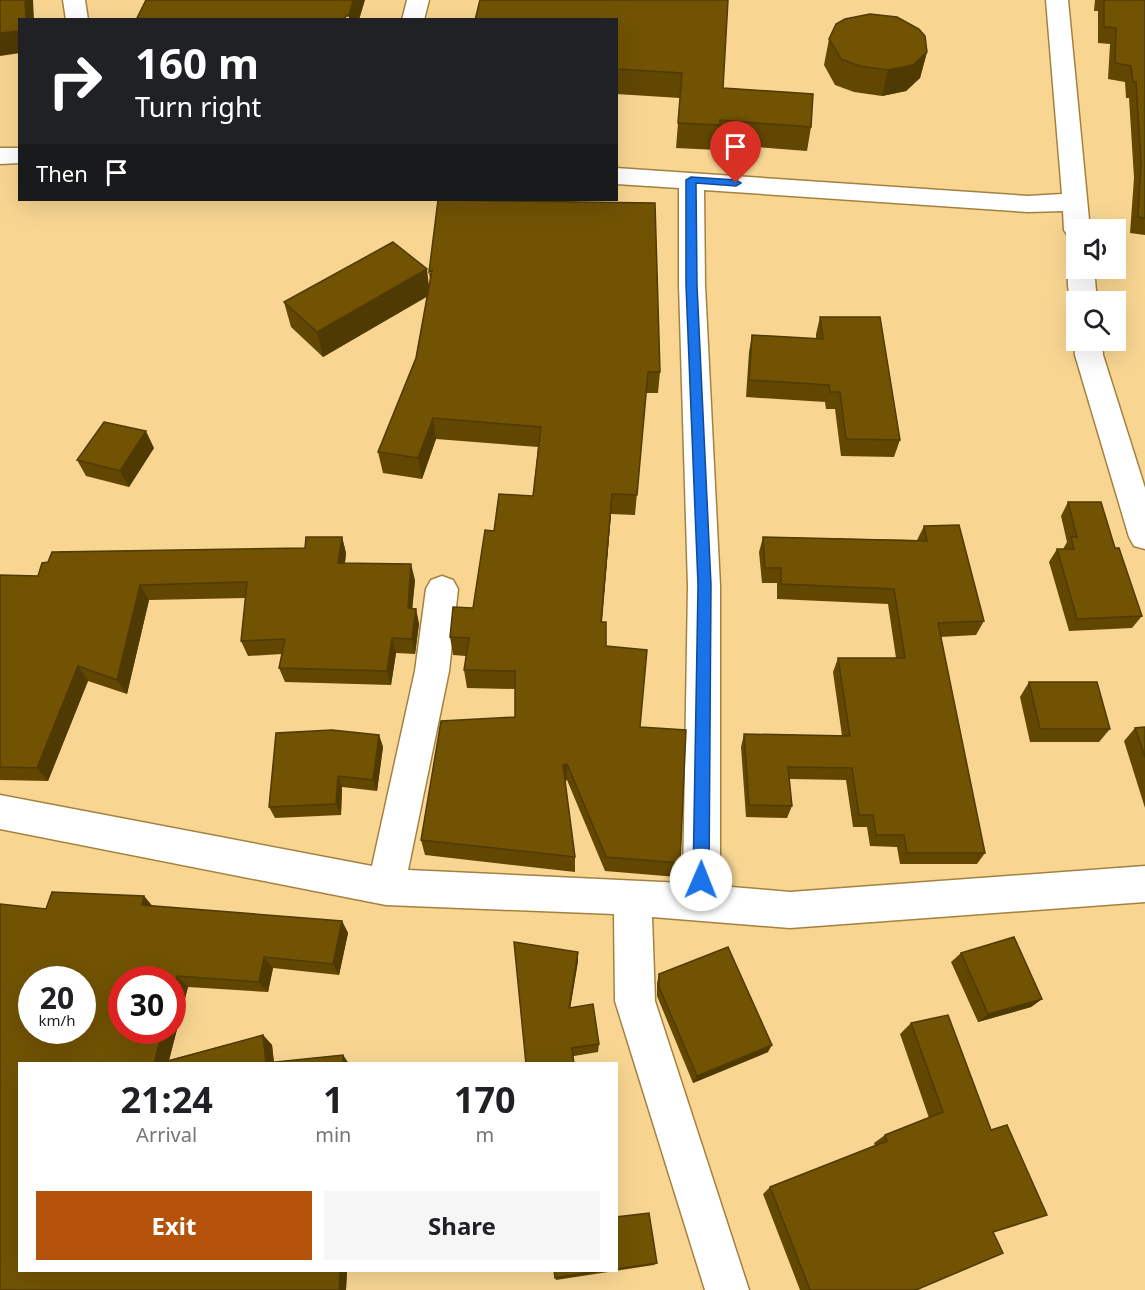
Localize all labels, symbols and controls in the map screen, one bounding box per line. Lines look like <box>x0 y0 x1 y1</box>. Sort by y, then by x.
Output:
text: 160 m <box>135 34 259 91</box>
icon: right <box>36 42 114 120</box>
text: Turn right <box>135 88 261 125</box>
pin <box>710 121 761 183</box>
icon: arrive <box>719 130 752 163</box>
icon: arrive <box>100 156 133 189</box>
text: Then <box>36 158 88 188</box>
map controls <box>1066 219 1126 351</box>
button: sound <box>1066 219 1126 279</box>
button: search <box>1066 291 1126 351</box>
position arrow <box>669 848 733 912</box>
speed limit sign: 30 <box>108 966 186 1044</box>
text: 20 <box>40 977 74 1018</box>
text: km/h <box>39 1010 75 1030</box>
text: 21:24 <box>120 1075 213 1124</box>
text: 1 <box>323 1075 344 1124</box>
text: 170 <box>454 1075 516 1124</box>
text: Arrival <box>136 1121 197 1148</box>
text: min <box>315 1121 351 1148</box>
text: m <box>475 1121 494 1148</box>
button: Exit <box>36 1191 312 1260</box>
button: Share <box>324 1191 600 1260</box>

